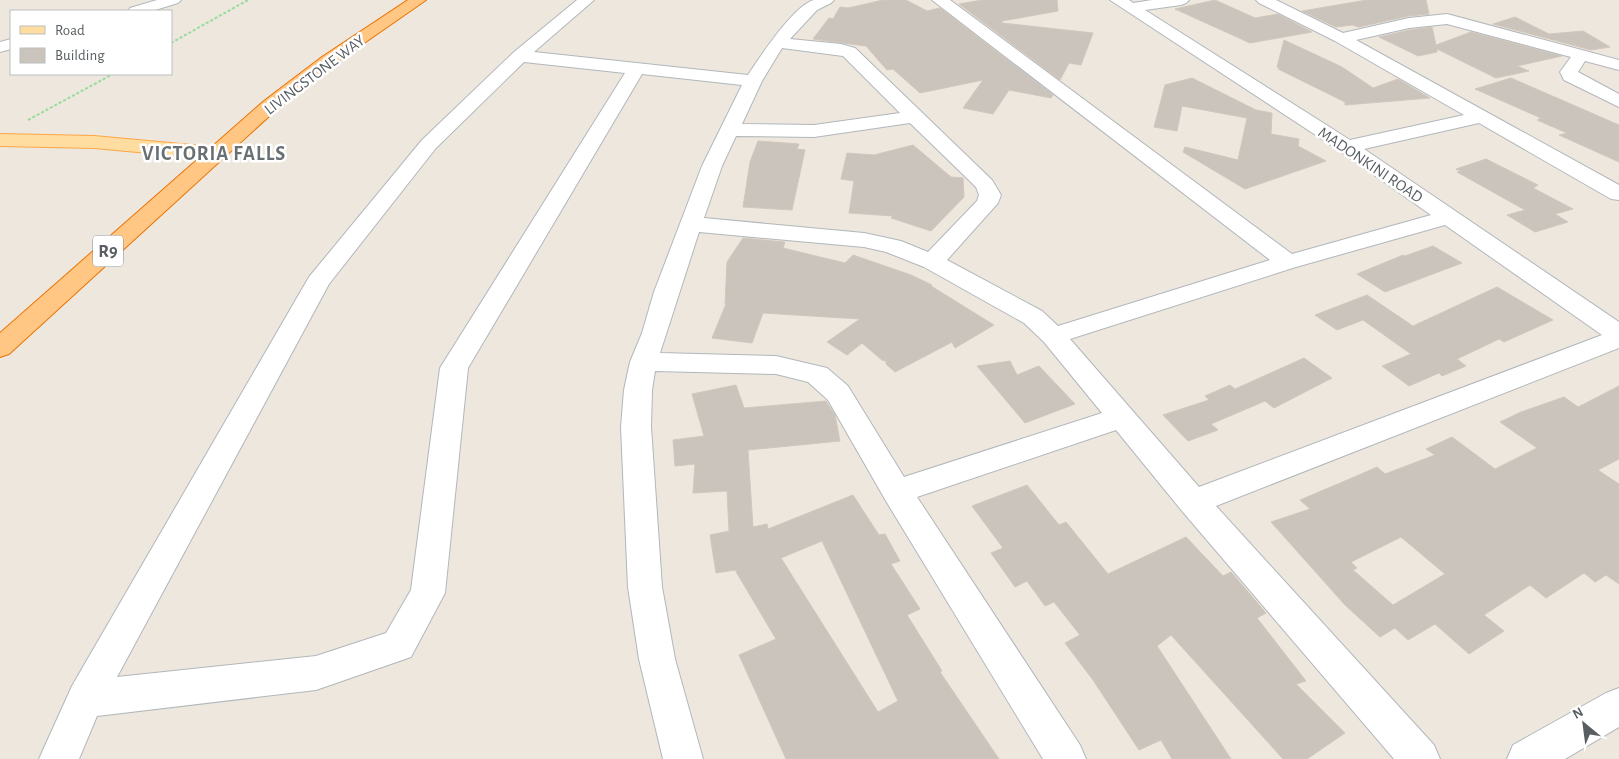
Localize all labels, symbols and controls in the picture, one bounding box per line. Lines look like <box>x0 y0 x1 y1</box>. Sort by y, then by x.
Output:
legend <box>10 10 172 75</box>
text: Road <box>55 23 85 38</box>
street label: LIVINGSTONE WAY <box>261 32 368 118</box>
text: Building <box>55 48 105 63</box>
street label: MADONKINI ROAD <box>1315 124 1426 206</box>
district label: VICTORIA FALLS <box>142 144 286 164</box>
road number: R9 <box>93 236 123 266</box>
north arrow <box>1559 699 1609 749</box>
text: N <box>1571 705 1586 722</box>

